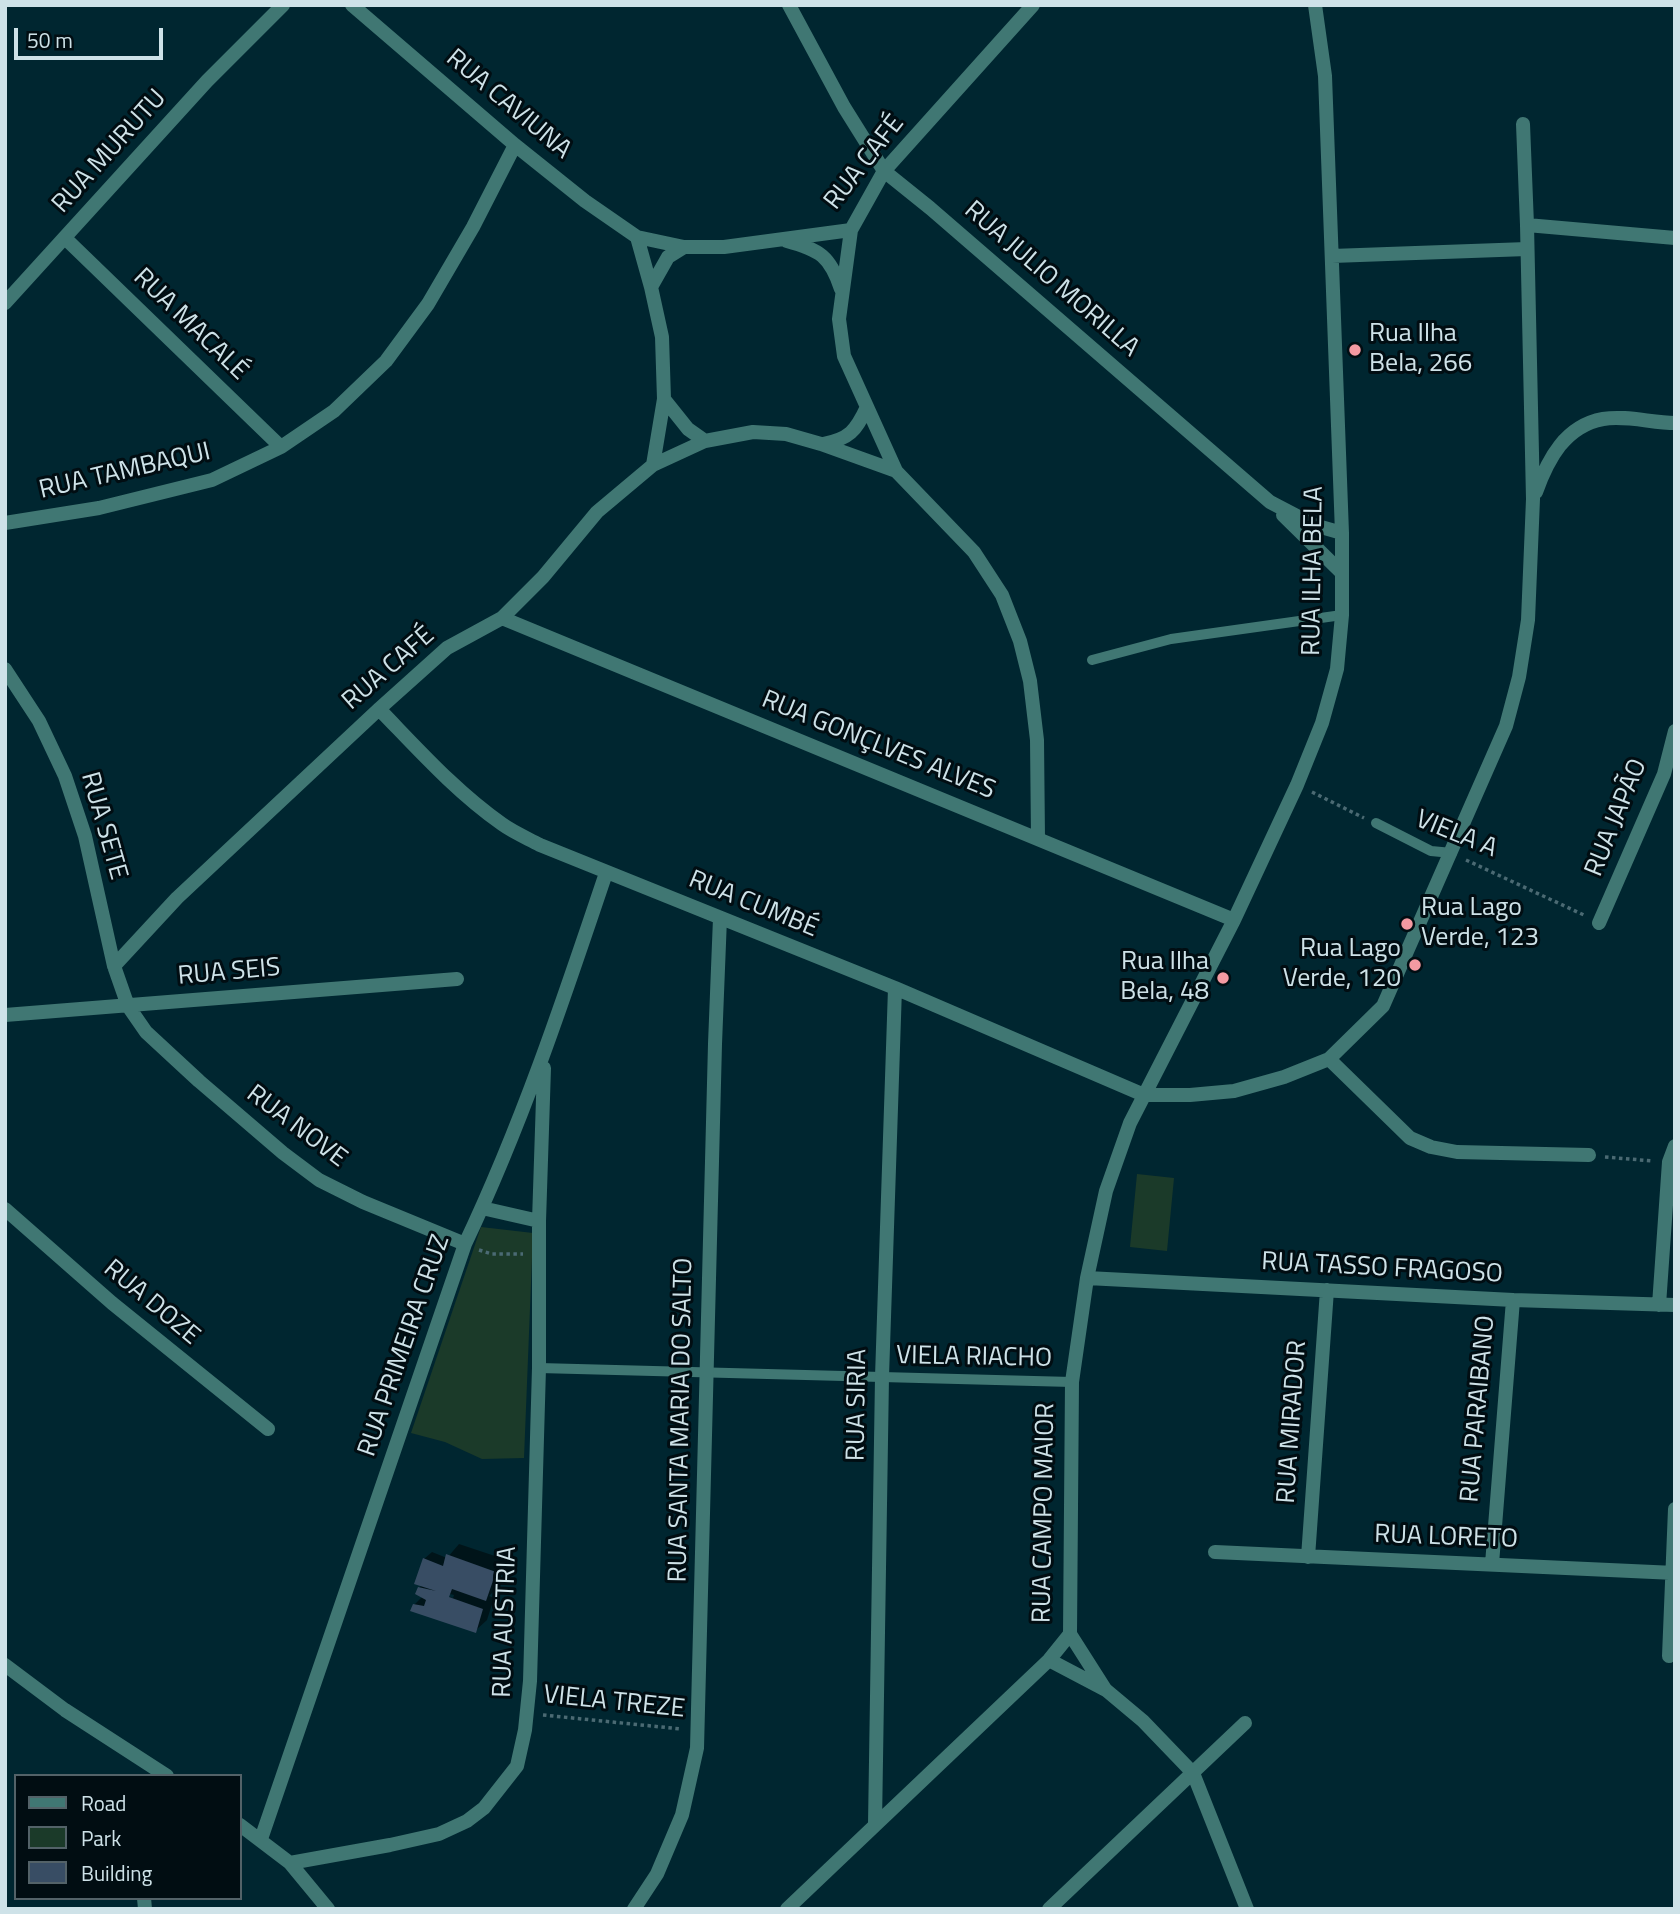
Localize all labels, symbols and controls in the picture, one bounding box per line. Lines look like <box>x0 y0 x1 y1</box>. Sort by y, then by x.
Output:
scale bar <box>18 14 166 58</box>
text: 50 m <box>27 24 73 56</box>
street label: RUA CAVIUNA <box>439 44 577 166</box>
street label: RUA MURUTU <box>46 84 174 220</box>
street label: RUA CAFÉ <box>818 109 912 217</box>
street label: RUA JULIO MORILLA <box>957 196 1145 364</box>
street label: RUA MACALÉ <box>126 263 254 387</box>
place label: Rua Ilha Bela, 266 <box>1369 319 1472 380</box>
marker: Rua Ilha Bela, 266 <box>1347 342 1363 358</box>
street label: RUA TAMBAQUI <box>36 437 214 507</box>
street label: RUA ILHA BELA <box>1297 486 1331 656</box>
street label: RUA CAFÉ <box>337 621 441 717</box>
street label: RUA GONÇLVES ALVES <box>757 685 999 807</box>
street label: RUA JAPÃO <box>1579 755 1655 881</box>
street label: RUA SETE <box>73 769 133 883</box>
street label: VIELA A <box>1411 805 1501 865</box>
street label: RUA CUMBÉ <box>684 865 822 945</box>
place label: Rua Lago Verde, 123 <box>1421 893 1539 954</box>
marker: Rua Lago Verde, 123 <box>1399 916 1415 932</box>
place label: Rua Lago Verde, 120 <box>1283 934 1401 996</box>
place label: Rua Ilha Bela, 48 <box>1120 947 1209 1009</box>
street label: RUA SEIS <box>176 953 282 993</box>
marker: Rua Lago Verde, 120 <box>1407 957 1423 973</box>
marker: Rua Ilha Bela, 48 <box>1215 970 1231 986</box>
street label: RUA NOVE <box>240 1079 352 1175</box>
street label: RUA PRIMEIRA CRUZ <box>352 1231 458 1461</box>
street label: RUA TASSO FRAGOSO <box>1260 1247 1504 1291</box>
street label: RUA DOZE <box>97 1254 205 1352</box>
street label: RUA SANTA MARIA DO SALTO <box>664 1257 700 1583</box>
street label: RUA PARAIBANO <box>1455 1314 1503 1504</box>
street label: RUA MIRADOR <box>1272 1339 1314 1505</box>
street label: VIELA RIACHO <box>896 1341 1052 1375</box>
street label: RUA SIRIA <box>841 1349 875 1461</box>
street label: RUA CAMPO MAIOR <box>1027 1403 1063 1623</box>
street label: RUA LORETO <box>1374 1520 1518 1556</box>
street label: RUA AUSTRIA <box>488 1546 524 1698</box>
street label: VIELA TREZE <box>542 1680 686 1726</box>
legend <box>14 1774 242 1900</box>
text: Road <box>81 1787 126 1819</box>
text: Park <box>81 1822 121 1854</box>
text: Building <box>81 1857 152 1889</box>

